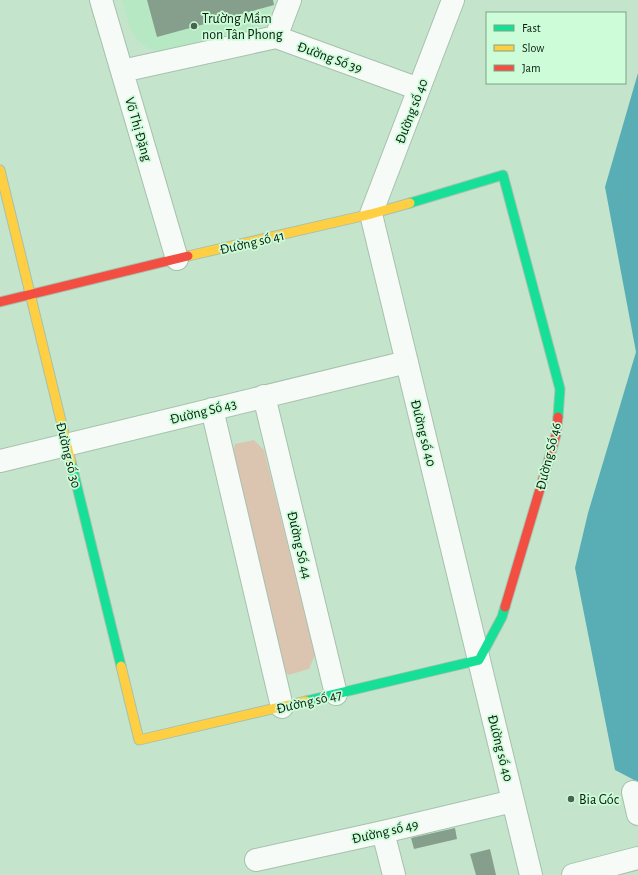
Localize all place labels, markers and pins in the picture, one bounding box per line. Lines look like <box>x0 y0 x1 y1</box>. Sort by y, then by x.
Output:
place label: Trường Mầm non Tân Phong <box>202 11 283 42</box>
marker: Trường Mầm non Tân Phong <box>189 21 199 31</box>
place label: Bia Góc <box>579 793 620 807</box>
marker: Bia Góc <box>566 794 576 804</box>

